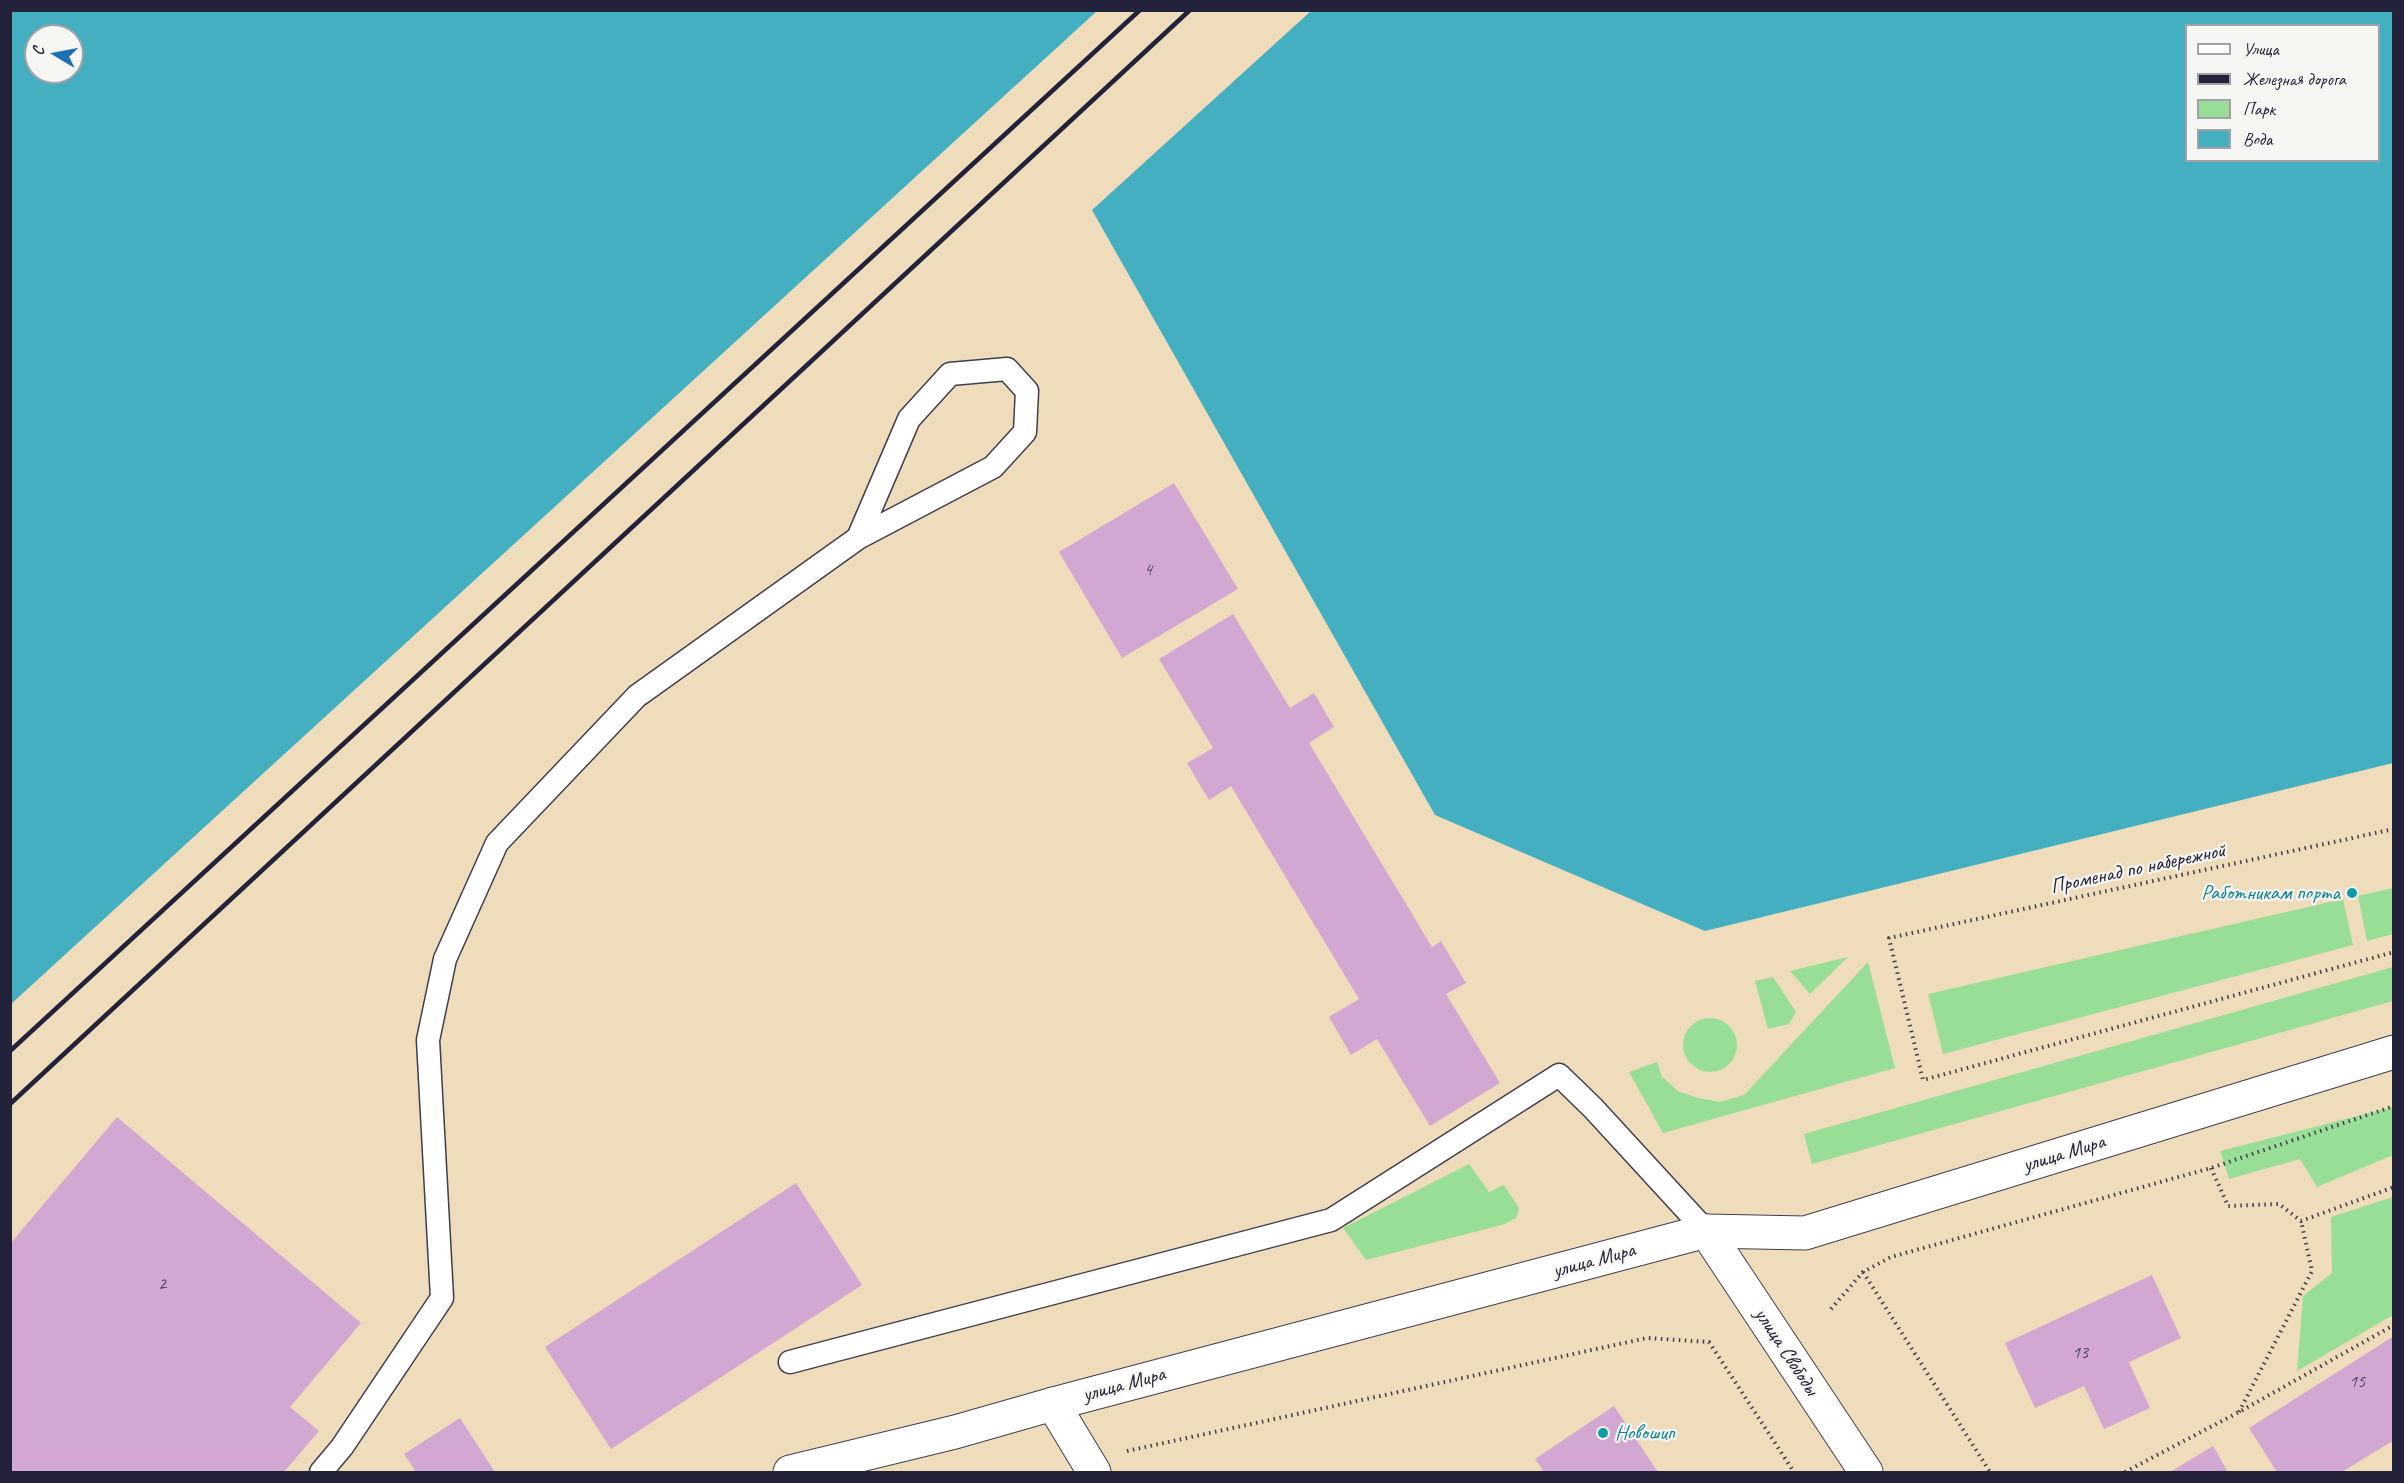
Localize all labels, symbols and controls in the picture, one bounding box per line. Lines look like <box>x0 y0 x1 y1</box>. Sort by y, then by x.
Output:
north arrow <box>24 24 84 84</box>
legend <box>2185 24 2380 162</box>
text: Улица <box>2243 38 2279 60</box>
text: С <box>28 46 49 57</box>
text: Железная дорога <box>2243 68 2346 90</box>
text: Парк <box>2243 98 2275 120</box>
text: Вода <box>2243 128 2272 150</box>
house number: 4 <box>1144 559 1152 581</box>
street label: Променад по набережной <box>2048 838 2228 900</box>
place label: Работникам порта <box>2201 880 2340 906</box>
marker: Работникам порта <box>2345 886 2359 900</box>
street label: улица Мира <box>2020 1130 2108 1178</box>
street label: улица Мира <box>1550 1238 1638 1284</box>
house number: 2 <box>158 1273 166 1295</box>
street label: улица Свободы <box>1748 1304 1824 1400</box>
house number: 13 <box>2072 1342 2088 1364</box>
street label: улица Мира <box>1080 1362 1168 1408</box>
house number: 15 <box>2349 1371 2365 1393</box>
place label: Новошип <box>1615 1420 1675 1446</box>
marker: Новошип <box>1596 1426 1610 1440</box>

